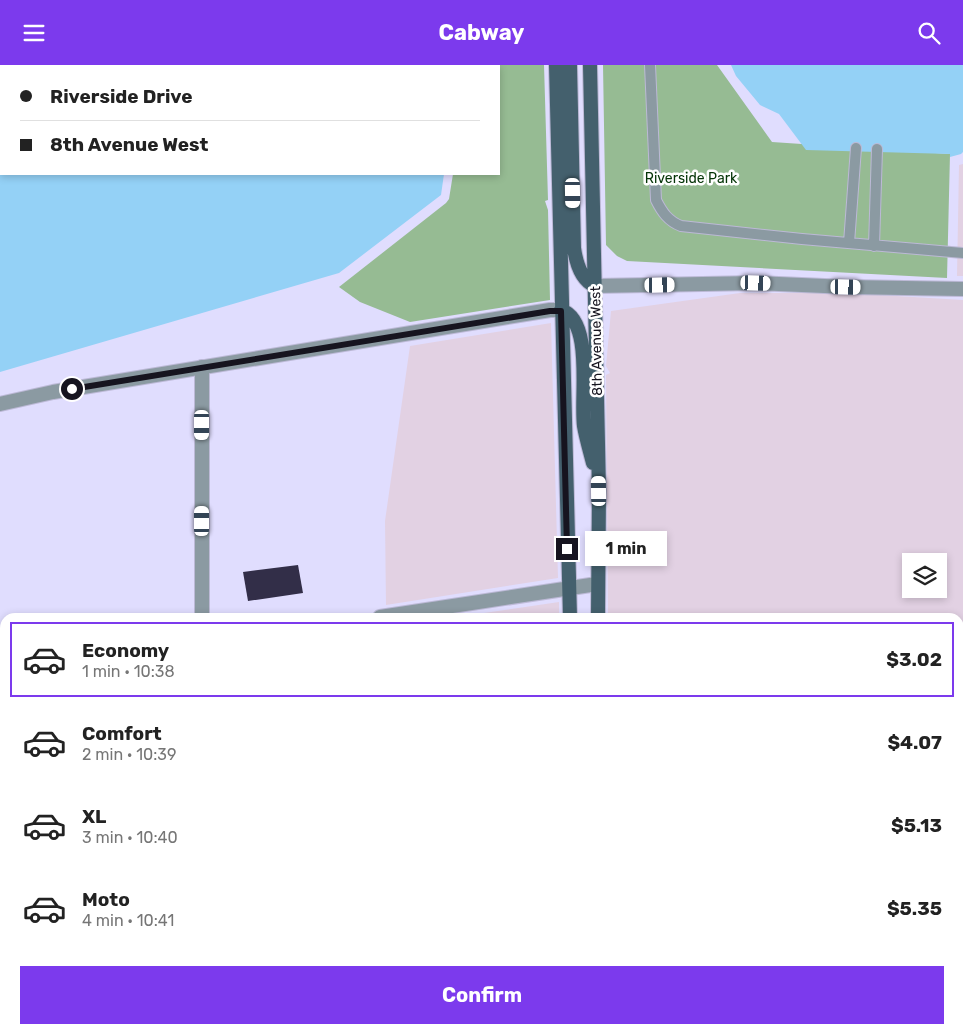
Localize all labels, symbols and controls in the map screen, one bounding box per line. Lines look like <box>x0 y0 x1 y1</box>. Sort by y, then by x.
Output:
icon: menu <box>20 19 48 47</box>
text: Cabway <box>439 19 524 46</box>
icon: search <box>915 19 943 47</box>
text: Riverside Drive <box>50 85 193 108</box>
text: 8th Avenue West <box>50 133 208 156</box>
park label: Riverside Park <box>645 170 738 187</box>
car <box>565 178 580 208</box>
car <box>740 275 771 291</box>
car <box>644 277 675 293</box>
car <box>830 279 861 295</box>
street label: 8th Avenue West <box>587 286 606 396</box>
route start <box>61 378 83 400</box>
car <box>194 410 209 440</box>
car <box>591 476 606 506</box>
car <box>194 506 209 536</box>
callout: 1 min <box>584 531 667 567</box>
route end <box>556 538 578 560</box>
text: 1 min <box>606 539 646 558</box>
map controls <box>902 553 947 598</box>
button: layers <box>902 553 947 598</box>
icon: car <box>22 637 67 682</box>
text: Economy <box>82 639 169 662</box>
text: $3.02 <box>886 648 942 671</box>
text: 1 min · 10:38 <box>82 662 175 681</box>
icon: car <box>22 720 67 765</box>
text: Comfort <box>82 722 162 745</box>
text: $4.07 <box>887 731 942 754</box>
text: 2 min · 10:39 <box>82 745 176 764</box>
icon: car <box>22 803 67 848</box>
text: XL <box>82 805 106 828</box>
text: $5.13 <box>891 814 942 837</box>
text: 3 min · 10:40 <box>82 828 178 847</box>
icon: car <box>22 886 67 931</box>
text: Moto <box>82 888 130 911</box>
text: $5.35 <box>887 897 942 920</box>
text: 4 min · 10:41 <box>82 911 174 930</box>
button: Confirm <box>20 966 944 1024</box>

